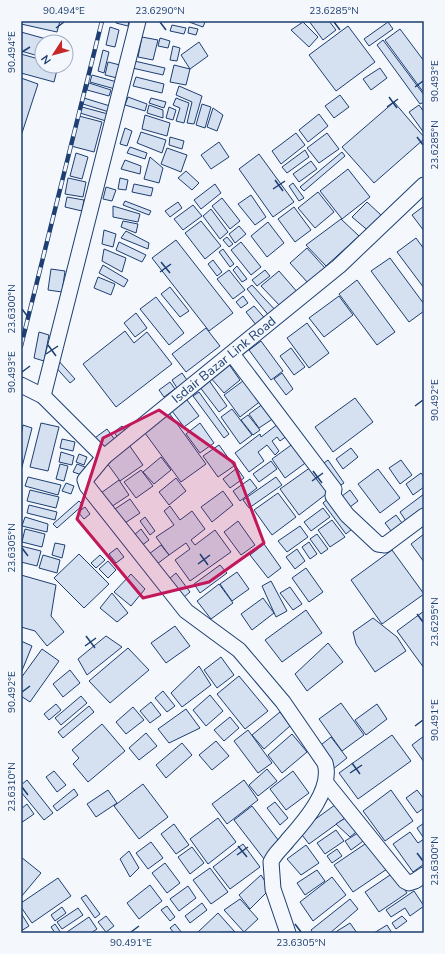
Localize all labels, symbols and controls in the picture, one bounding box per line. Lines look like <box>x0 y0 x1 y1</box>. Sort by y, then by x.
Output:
text: 90.494°E <box>43 4 85 18</box>
text: 23.6290°N <box>135 4 185 18</box>
text: 23.6285°N <box>309 4 359 18</box>
text: 90.494°E <box>5 31 19 73</box>
north arrow <box>34 34 74 74</box>
text: N <box>38 52 55 67</box>
text: 90.493°E <box>428 60 442 102</box>
text: 23.6285°N <box>428 120 442 170</box>
text: 23.6300°N <box>5 284 19 334</box>
street label: Isdair Bazar Link Road <box>168 312 280 408</box>
text: 90.493°E <box>5 351 19 393</box>
text: 90.492°E <box>428 379 442 421</box>
text: 23.6305°N <box>5 523 19 573</box>
text: 23.6295°N <box>428 597 442 647</box>
text: 90.492°E <box>5 671 19 713</box>
text: 90.491°E <box>428 699 442 741</box>
text: 23.6310°N <box>5 762 19 812</box>
text: 23.6300°N <box>428 836 442 886</box>
text: 90.491°E <box>110 936 152 950</box>
text: 23.6305°N <box>276 936 326 950</box>

